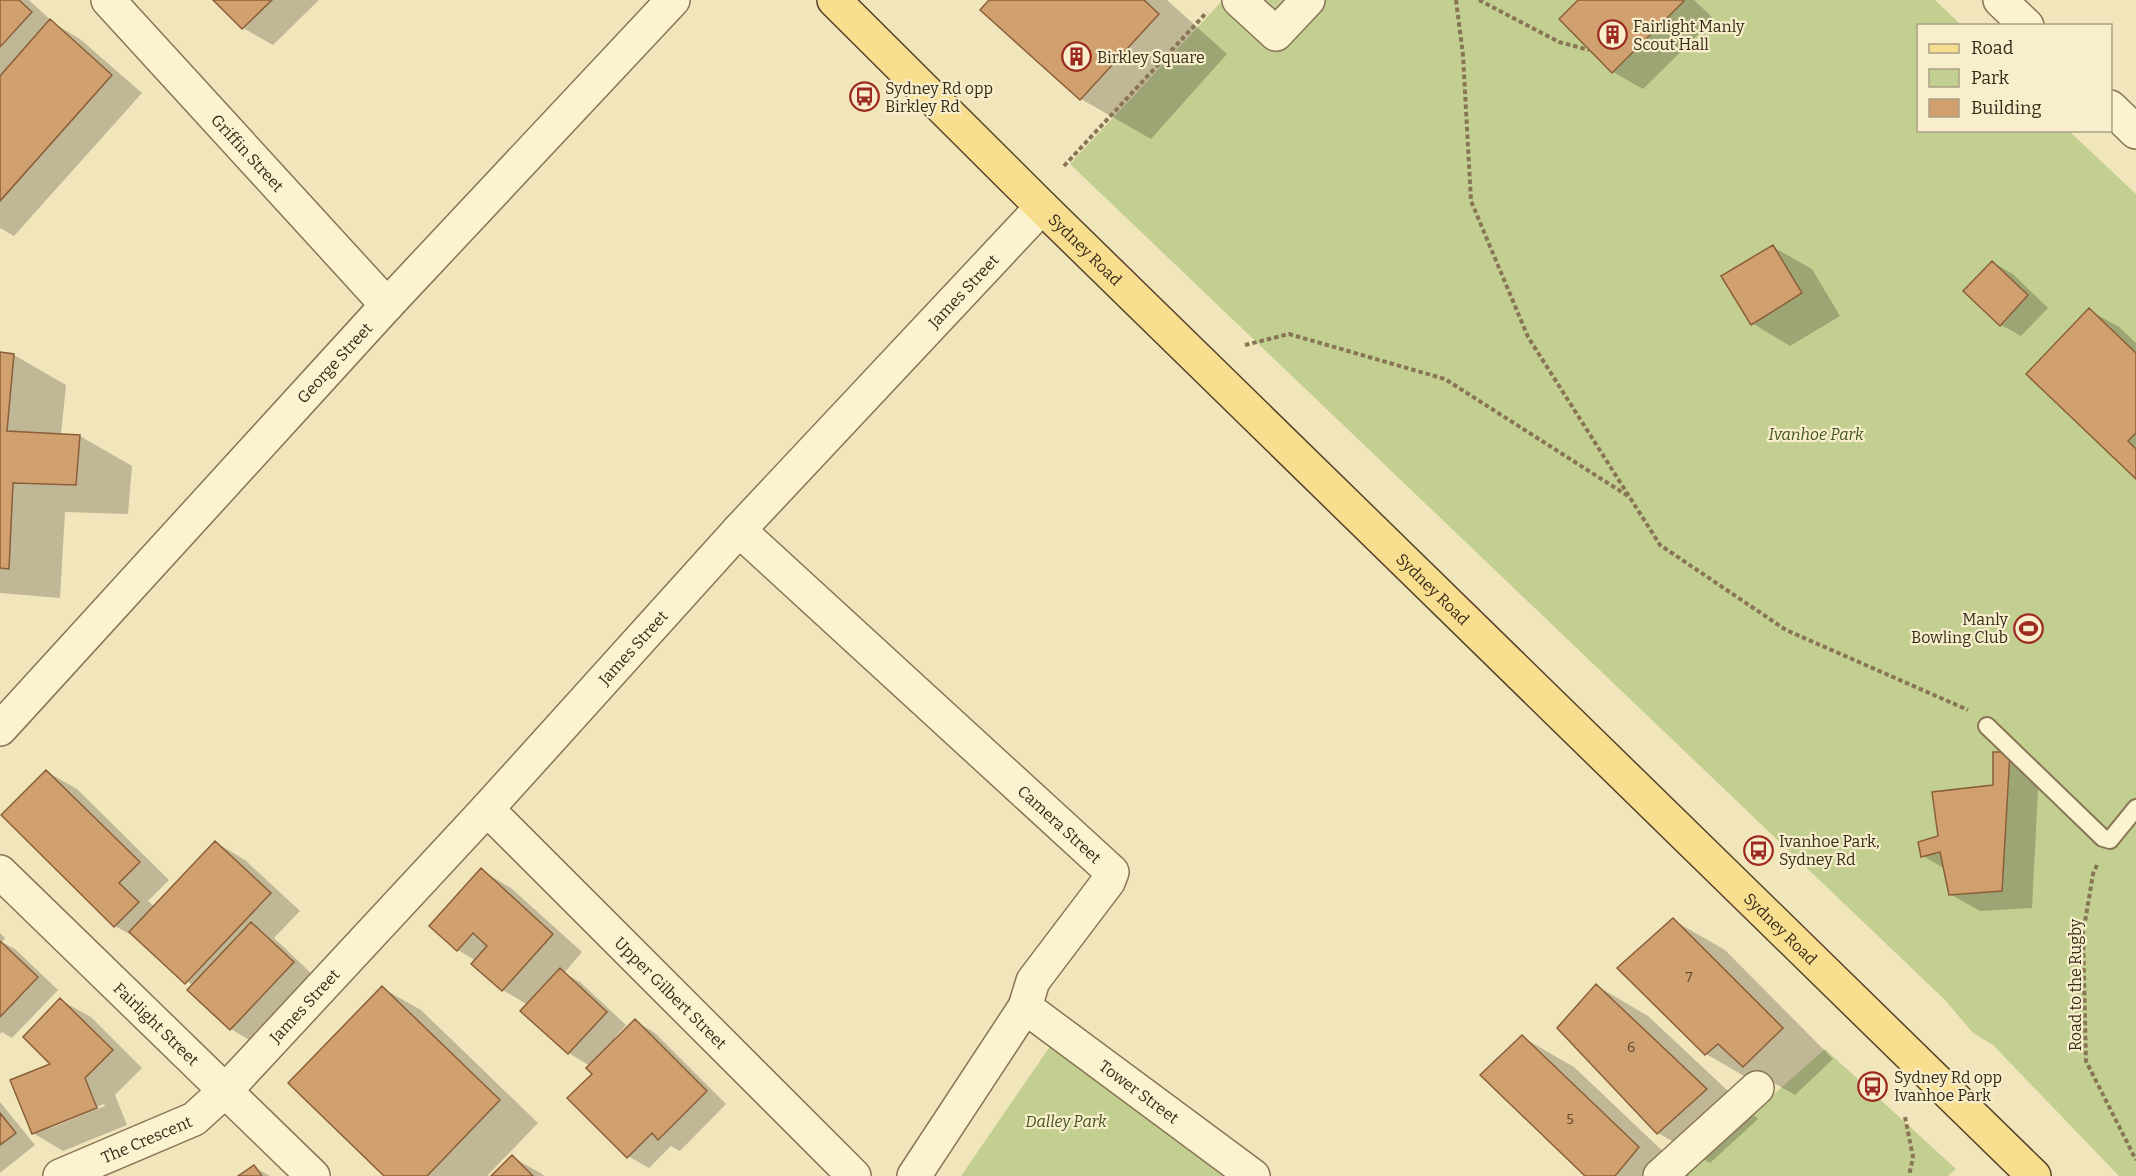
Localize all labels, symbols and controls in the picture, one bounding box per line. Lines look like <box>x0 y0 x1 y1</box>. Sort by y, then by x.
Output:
place label: Fairlight Manly Scout Hall <box>1633 17 1745 54</box>
building icon: Fairlight Manly Scout Hall <box>1596 19 1628 51</box>
legend <box>1917 24 2112 132</box>
text: Road <box>1971 37 2014 59</box>
building icon: Birkley Square <box>1060 41 1092 73</box>
place label: Birkley Square <box>1097 48 1205 67</box>
text: Park <box>1971 67 2010 89</box>
place label: Sydney Rd opp Birkley Rd <box>885 79 993 116</box>
bus stop icon: Sydney Rd opp Birkley Rd <box>848 81 880 113</box>
text: Building <box>1971 97 2042 119</box>
street label: Griffin Street <box>208 110 288 196</box>
street label: Sydney Road <box>1045 209 1126 289</box>
street label: James Street <box>924 250 1002 332</box>
street label: George Street <box>293 318 376 407</box>
park label: Ivanhoe Park <box>1768 425 1864 444</box>
street label: Sydney Road <box>1393 549 1474 629</box>
street label: James Street <box>594 606 672 689</box>
place label: Manly Bowling Club <box>1911 610 2009 647</box>
sports icon: Manly Bowling Club <box>2013 612 2045 644</box>
street label: Camera Street <box>1014 781 1105 867</box>
place label: Ivanhoe Park, Sydney Rd <box>1779 832 1880 869</box>
bus stop icon: Ivanhoe Park, Sydney Rd <box>1742 834 1774 866</box>
street label: Sydney Road <box>1740 889 1821 969</box>
street label: Road to the Rugby <box>2066 918 2085 1051</box>
street label: Upper Gilbert Street <box>611 933 731 1053</box>
street label: James Street <box>265 965 343 1047</box>
house number: 7 <box>1685 969 1693 986</box>
street label: Fairlight Street <box>110 978 203 1070</box>
house number: 6 <box>1627 1039 1635 1056</box>
street label: Tower Street <box>1096 1056 1183 1127</box>
place label: Sydney Rd opp Ivanhoe Park <box>1894 1068 2002 1105</box>
bus stop icon: Sydney Rd opp Ivanhoe Park <box>1857 1070 1889 1102</box>
street label: The Crescent <box>98 1111 195 1167</box>
house number: 5 <box>1566 1111 1574 1128</box>
park label: Dalley Park <box>1025 1112 1107 1131</box>

